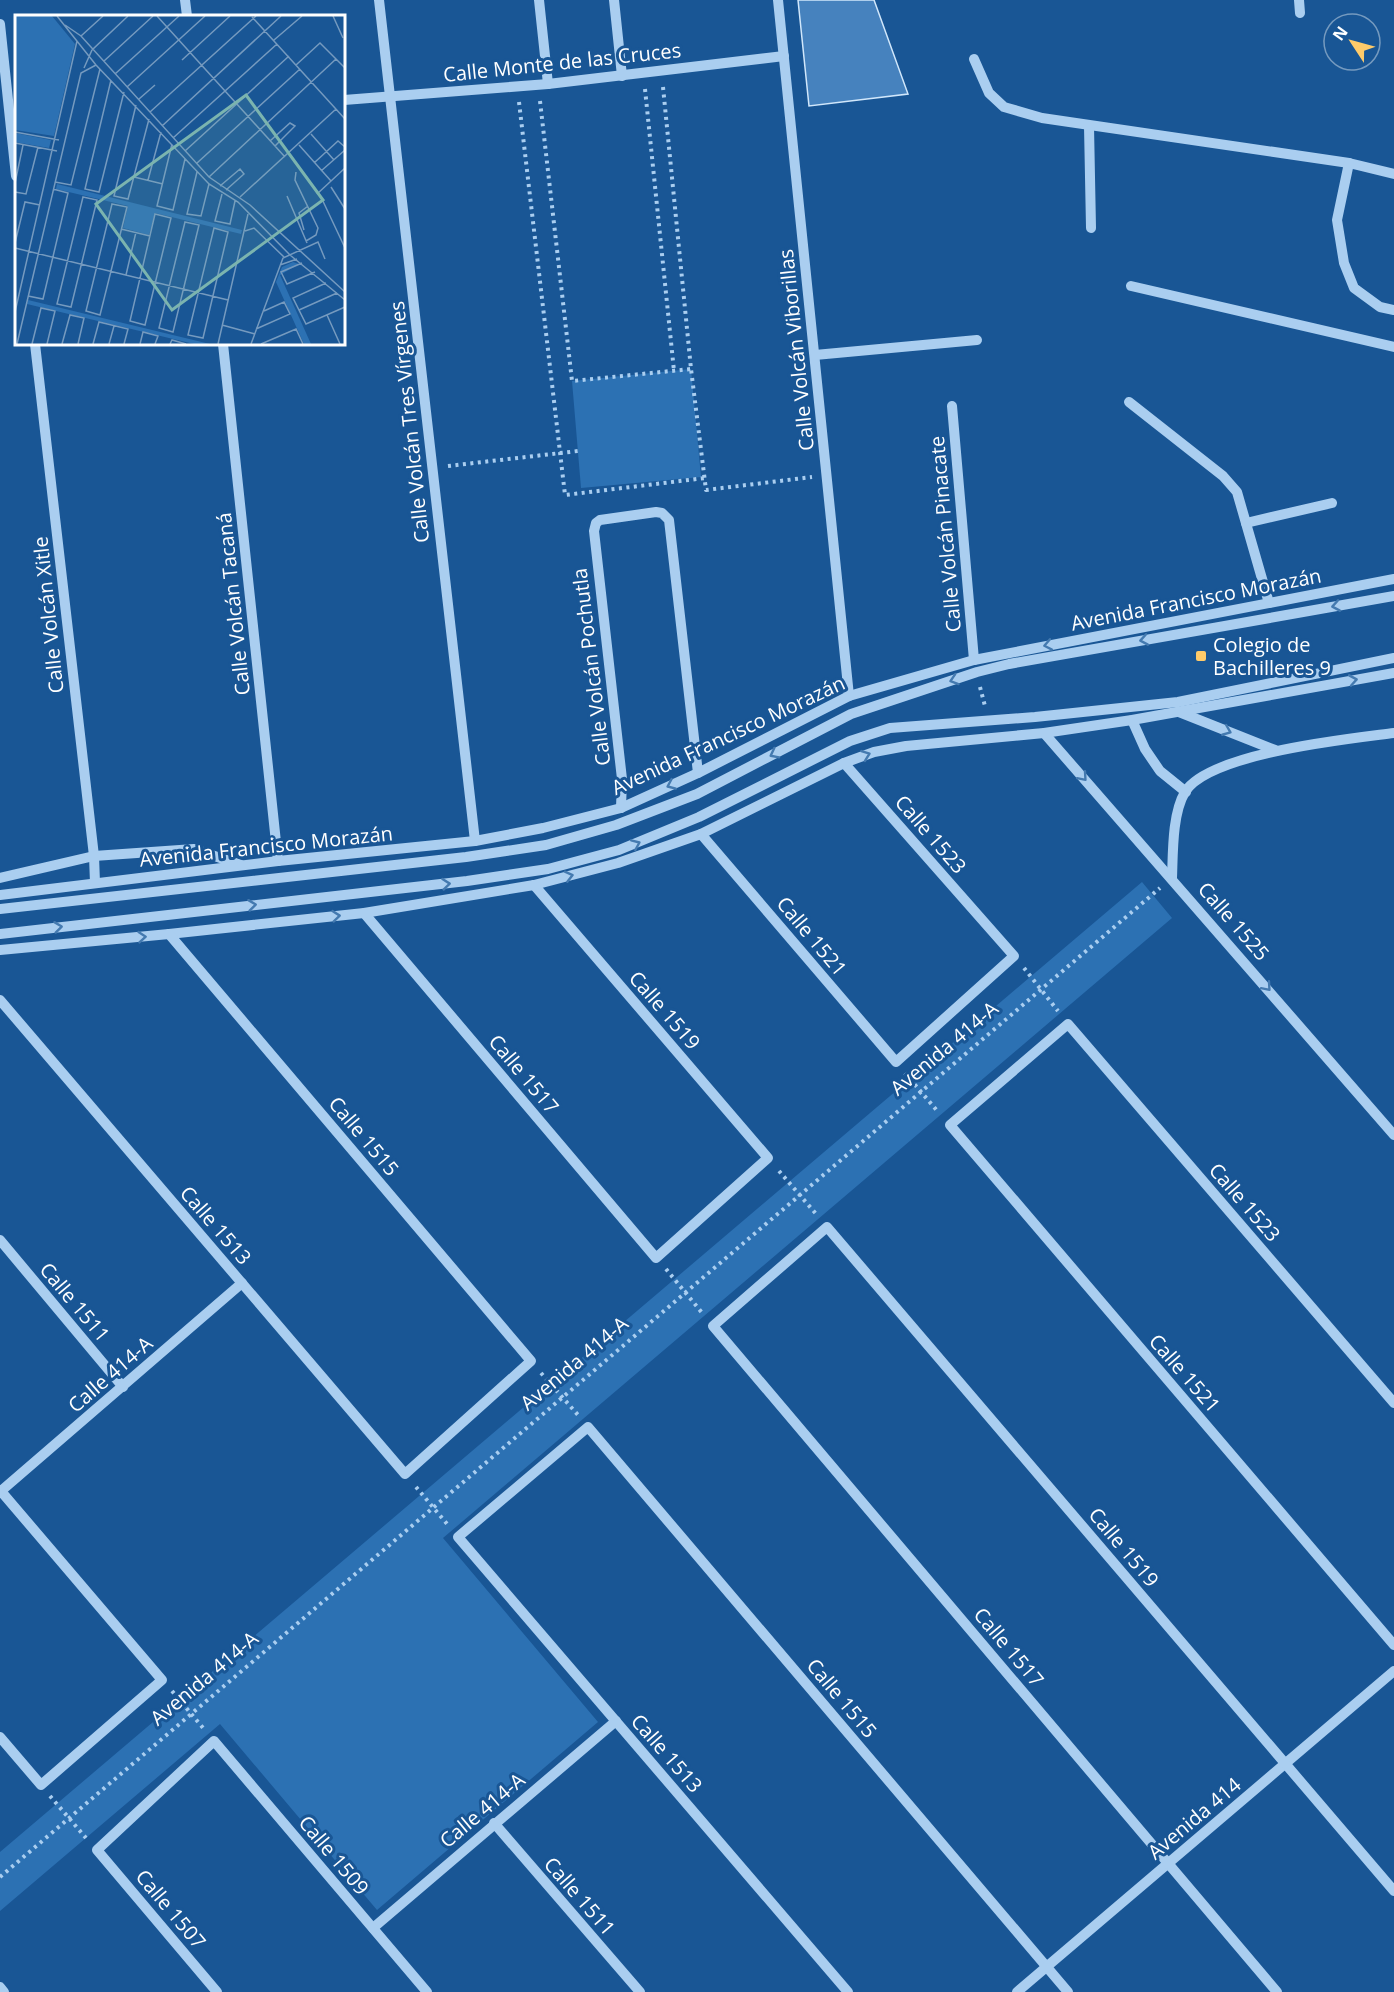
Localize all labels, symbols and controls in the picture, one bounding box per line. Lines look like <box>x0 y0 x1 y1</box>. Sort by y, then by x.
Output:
north arrow <box>1322 12 1382 72</box>
inset map <box>15 15 345 345</box>
text: N <box>1327 21 1353 45</box>
street label: Calle Monte de las Cruces <box>442 36 682 88</box>
street label: Calle Volcán Viborillas <box>772 248 820 452</box>
street label: Calle Volcán Tres Vírgenes <box>383 300 435 544</box>
street label: Calle Volcán Pinacate <box>923 435 967 633</box>
street label: Calle Volcán Tacaná <box>210 511 256 697</box>
street label: Calle Volcán Xitle <box>26 535 70 695</box>
street label: Avenida Francisco Morazán <box>1068 561 1324 637</box>
street label: Calle Volcán Pochutla <box>565 567 617 767</box>
one-way arrow <box>1332 599 1342 612</box>
place label: Colegio de Bachilleres 9 <box>1213 631 1331 681</box>
one-way arrow <box>1140 633 1150 646</box>
one-way arrow <box>1043 638 1053 651</box>
marker: Colegio de Bachilleres 9 <box>1194 649 1208 663</box>
street label: Avenida Francisco Morazán <box>607 669 849 801</box>
one-way arrow <box>949 673 960 685</box>
one-way arrow <box>1348 675 1358 687</box>
one-way arrow <box>1221 724 1232 736</box>
one-way arrow <box>770 747 780 758</box>
one-way arrow <box>860 750 870 763</box>
one-way arrow <box>1076 770 1087 781</box>
one-way arrow <box>666 778 677 790</box>
street label: Calle 1523 <box>889 789 973 879</box>
street label: Avenida Francisco Morazán <box>138 819 394 873</box>
one-way arrow <box>630 839 641 851</box>
one-way arrow <box>564 870 574 883</box>
street label: Calle 1525 <box>1192 876 1276 966</box>
one-way arrow <box>441 878 450 891</box>
street label: Calle 1521 <box>771 891 853 981</box>
one-way arrow <box>247 899 256 912</box>
one-way arrow <box>331 910 340 922</box>
one-way arrow <box>54 922 63 934</box>
one-way arrow <box>137 931 146 944</box>
street label: Calle 1519 <box>623 965 707 1055</box>
one-way arrow <box>1260 980 1271 991</box>
street label: Avenida 414-A <box>884 995 1004 1101</box>
street label: Calle 1517 <box>483 1029 565 1119</box>
street label: Calle 1515 <box>323 1091 405 1181</box>
street label: Calle 1523 <box>1203 1157 1287 1247</box>
street label: Calle 1513 <box>174 1180 258 1270</box>
street label: Calle 1511 <box>34 1257 116 1347</box>
street label: Avenida 414-A <box>514 1310 634 1416</box>
street label: Calle 1521 <box>1143 1328 1227 1418</box>
street label: Calle 414-A <box>62 1330 158 1418</box>
street label: Calle 1519 <box>1083 1502 1165 1592</box>
street label: Calle 1517 <box>968 1602 1050 1692</box>
street label: Avenida 414-A <box>144 1625 264 1731</box>
street label: Calle 1515 <box>801 1653 883 1743</box>
street label: Calle 1513 <box>625 1708 709 1798</box>
street label: Calle 414-A <box>434 1766 531 1854</box>
street label: Avenida 414 <box>1142 1771 1247 1865</box>
street label: Calle 1509 <box>293 1810 375 1900</box>
street label: Calle 1511 <box>538 1851 622 1941</box>
street label: Calle 1507 <box>130 1864 212 1954</box>

